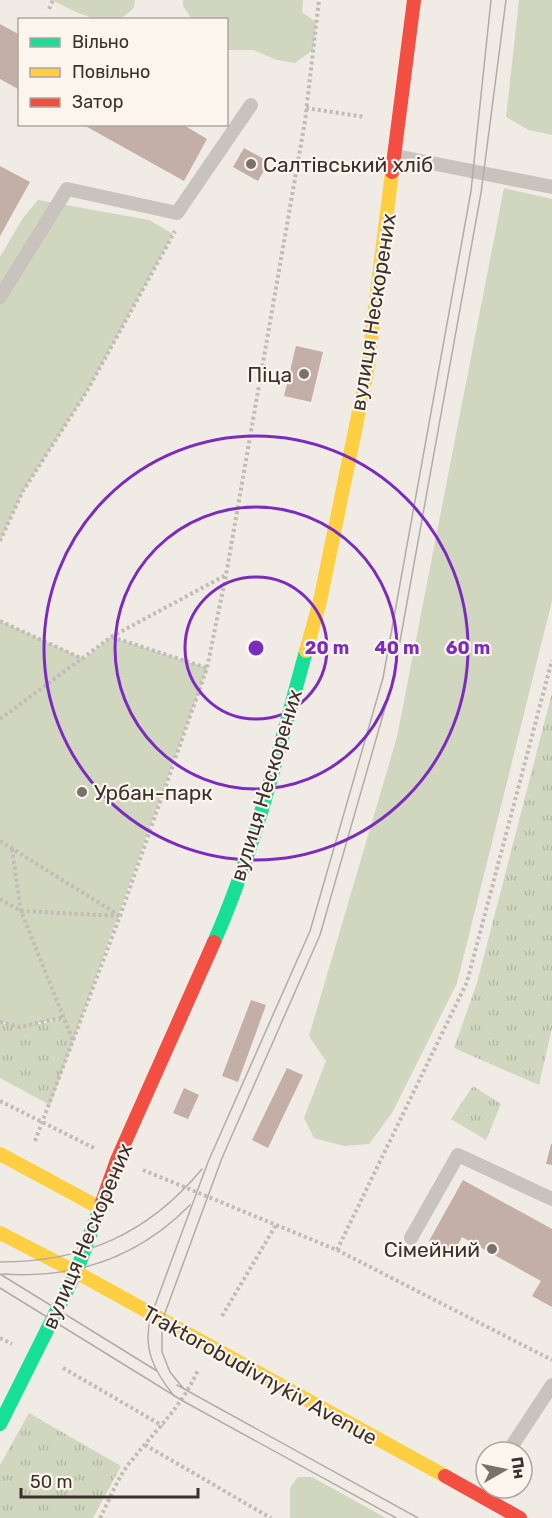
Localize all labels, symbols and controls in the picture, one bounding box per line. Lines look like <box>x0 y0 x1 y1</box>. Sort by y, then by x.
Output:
legend <box>18 18 228 126</box>
text: Вільно <box>72 31 129 53</box>
text: Повільно <box>72 61 150 83</box>
text: Затор <box>72 91 123 113</box>
place label: Салтівський хліб <box>263 152 433 177</box>
marker: Салтівський хліб <box>244 157 258 171</box>
street label: вулиця Нескорених <box>345 212 401 412</box>
place label: Піца <box>247 362 292 387</box>
marker: Піца <box>297 367 311 381</box>
text: 20 m <box>305 637 349 659</box>
text: 40 m <box>375 637 419 659</box>
text: 60 m <box>446 637 490 659</box>
centre of rings <box>246 638 266 658</box>
street label: вулиця Нескорених <box>225 686 307 884</box>
place label: Урбан-парк <box>94 780 213 805</box>
marker: Урбан-парк <box>75 785 89 799</box>
street label: вулиця Нескорених <box>37 1139 137 1333</box>
place label: Сімейний <box>384 1237 480 1262</box>
marker: Сімейний <box>485 1242 499 1256</box>
street label: Traktorobudivnykiv Avenue <box>138 1300 382 1450</box>
north arrow <box>474 1440 534 1500</box>
text: Пн <box>507 1455 529 1480</box>
scale bar <box>21 1461 198 1499</box>
text: 50 m <box>30 1471 73 1493</box>

